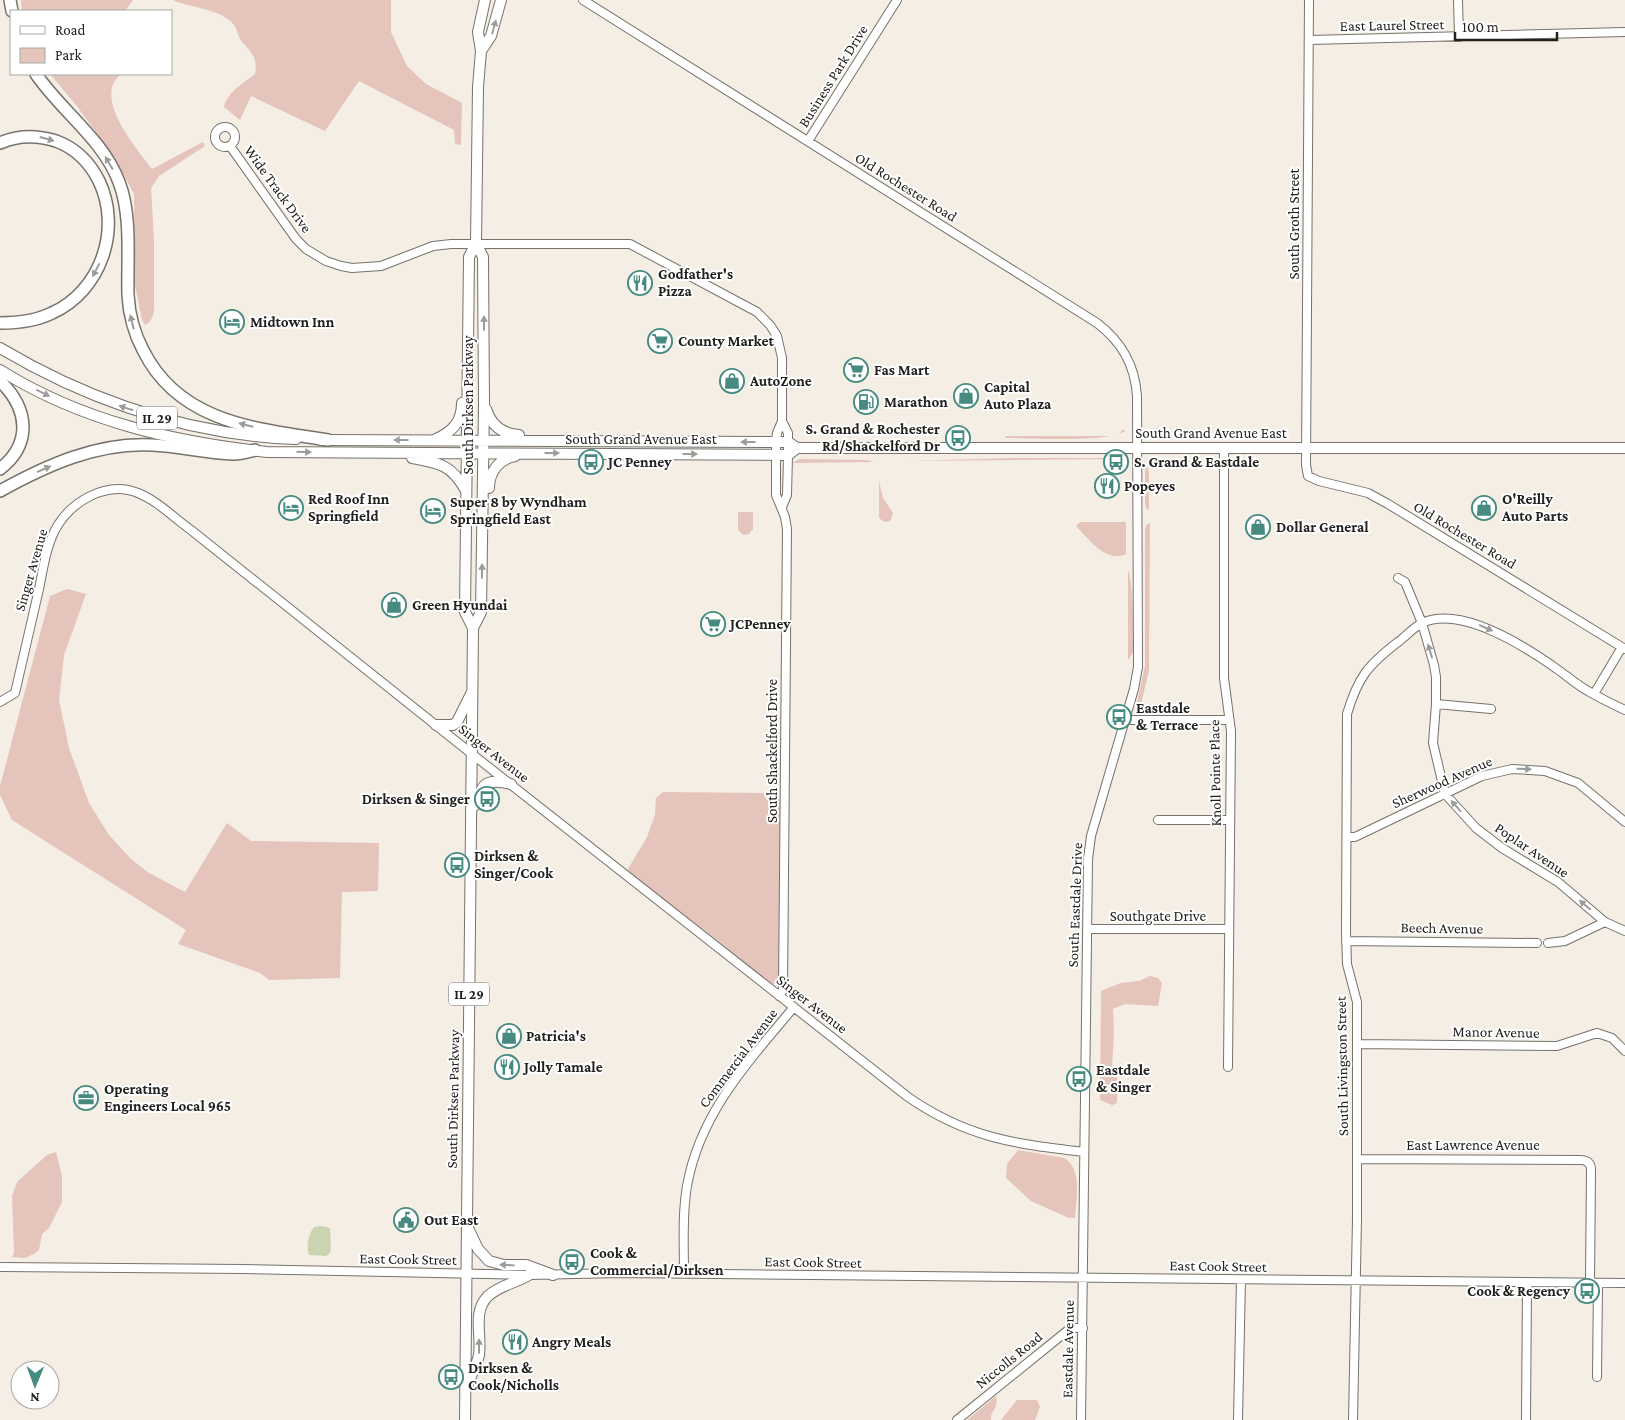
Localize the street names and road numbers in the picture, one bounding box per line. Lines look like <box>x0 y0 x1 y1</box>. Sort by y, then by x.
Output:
street label: East Laurel Street <box>1340 16 1445 34</box>
street label: Business Park Drive <box>795 22 871 130</box>
street label: Wide Track Drive <box>241 142 315 236</box>
street label: Old Rochester Road <box>852 149 960 225</box>
street label: South Groth Street <box>1286 167 1302 280</box>
street label: South Dirksen Parkway <box>460 335 477 474</box>
road number: IL 29 <box>137 406 177 429</box>
street label: South Grand Avenue East <box>1135 425 1288 441</box>
street label: South Grand Avenue East <box>565 431 718 447</box>
street label: Old Rochester Road <box>1411 498 1519 572</box>
street label: Singer Avenue <box>12 527 51 613</box>
street label: South Shackelford Drive <box>764 679 780 823</box>
street label: Knoll Pointe Place <box>1206 719 1224 827</box>
street label: Singer Avenue <box>455 721 533 787</box>
street label: Sherwood Avenue <box>1390 753 1495 811</box>
street label: Poplar Avenue <box>1491 819 1572 882</box>
street label: South Eastdale Drive <box>1065 842 1085 968</box>
street label: Southgate Drive <box>1110 908 1207 925</box>
street label: Beech Avenue <box>1401 919 1484 937</box>
street label: Singer Avenue <box>773 972 851 1038</box>
road number: IL 29 <box>449 982 489 1006</box>
street label: South Livingston Street <box>1333 995 1352 1136</box>
street label: Commercial Avenue <box>696 1005 781 1111</box>
street label: Manor Avenue <box>1452 1023 1540 1041</box>
street label: South Dirksen Parkway <box>444 1029 463 1169</box>
street label: East Lawrence Avenue <box>1406 1137 1540 1153</box>
street label: East Cook Street <box>359 1250 458 1268</box>
street label: East Cook Street <box>764 1253 863 1271</box>
street label: East Cook Street <box>1169 1257 1268 1275</box>
street label: Eastdale Avenue <box>1059 1299 1077 1398</box>
street label: Niccolls Road <box>973 1328 1045 1392</box>

